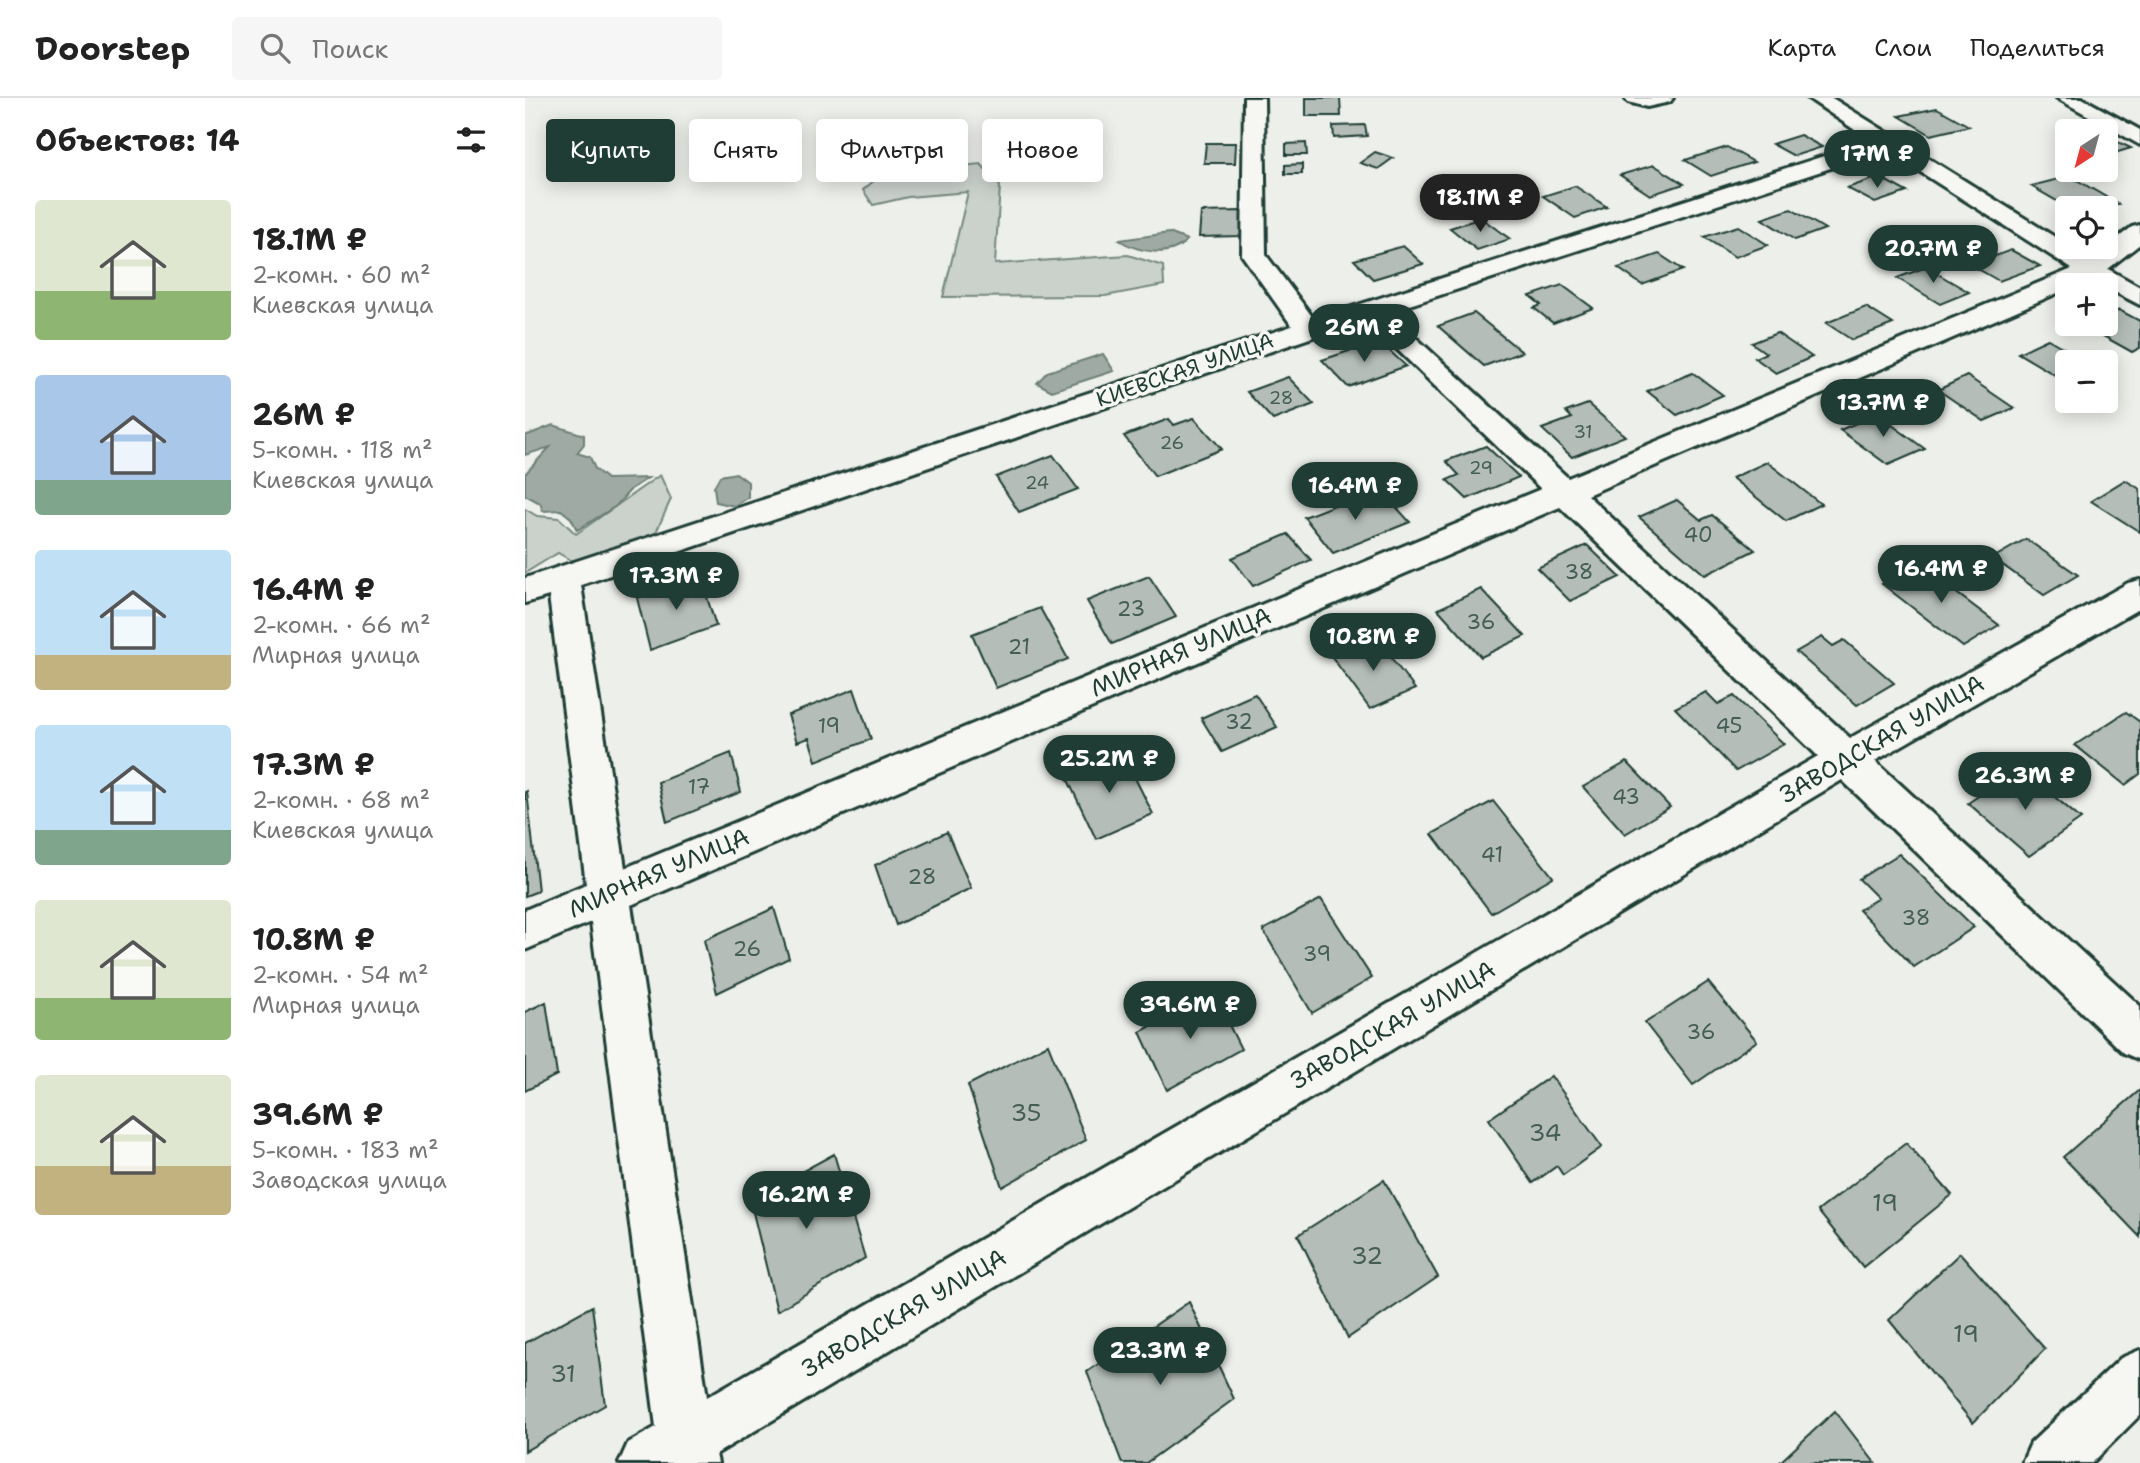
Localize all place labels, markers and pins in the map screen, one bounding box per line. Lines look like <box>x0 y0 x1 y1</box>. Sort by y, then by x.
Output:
pin: 17M ₽ <box>1828 130 1926 190</box>
pin: 18.1M ₽ <box>1415 174 1545 234</box>
pin: 20.7M ₽ <box>1868 226 1998 285</box>
pin: 26M ₽ <box>1315 304 1413 364</box>
pin: 13.7M ₽ <box>1818 380 1948 439</box>
pin: 16.4M ₽ <box>1290 462 1420 522</box>
pin: 16.4M ₽ <box>1876 546 2006 605</box>
pin: 17.3M ₽ <box>611 552 741 612</box>
pin: 10.8M ₽ <box>1308 614 1438 673</box>
pin: 25.2M ₽ <box>1044 736 1174 795</box>
pin: 26.3M ₽ <box>1960 752 2090 812</box>
pin: 39.6M ₽ <box>1125 982 1255 1041</box>
pin: 16.2M ₽ <box>741 1172 871 1231</box>
pin: 23.3M ₽ <box>1095 1328 1225 1387</box>

